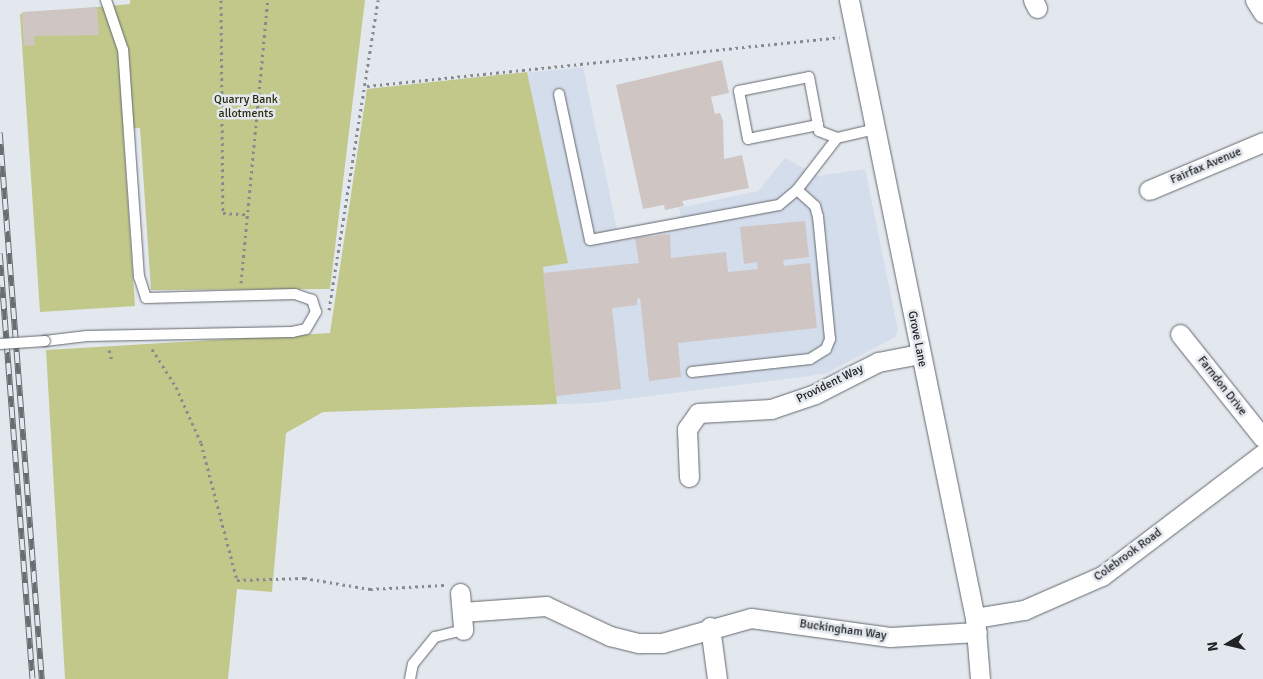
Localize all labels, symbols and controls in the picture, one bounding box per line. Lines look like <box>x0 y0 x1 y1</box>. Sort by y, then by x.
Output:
park label: Quarry Bank allotments <box>214 93 278 121</box>
street label: Fairfax Avenue <box>1168 145 1244 187</box>
street label: Grove Lane <box>905 310 929 368</box>
street label: Farndon Drive <box>1194 353 1250 419</box>
street label: Provident Way <box>794 362 866 406</box>
street label: Colebrook Road <box>1091 526 1165 584</box>
street label: Buckingham Way <box>799 617 887 643</box>
north arrow <box>1203 619 1253 669</box>
text: N <box>1204 640 1222 653</box>

